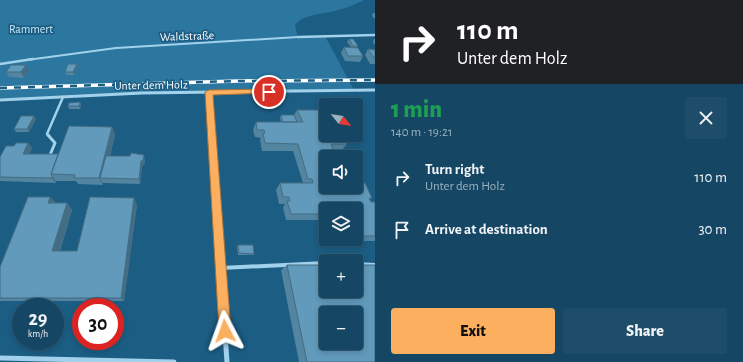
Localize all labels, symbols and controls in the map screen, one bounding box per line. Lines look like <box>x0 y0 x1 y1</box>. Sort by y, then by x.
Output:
icon: right <box>391 16 443 68</box>
text: 110 m <box>457 17 519 45</box>
park label: Rammert <box>9 23 53 35</box>
street label: Waldstraße <box>160 29 214 43</box>
text: Unter dem Holz <box>457 50 567 68</box>
pin <box>252 75 286 109</box>
street label: Unter dem Holz <box>114 78 188 92</box>
icon: arrive <box>258 81 280 103</box>
button: close <box>685 97 727 139</box>
north arrow <box>319 98 363 142</box>
map controls <box>319 98 363 350</box>
text: 1 min <box>391 98 442 122</box>
text: 140 m · 19:21 <box>391 126 452 139</box>
button: sound <box>319 150 363 194</box>
text: Turn right <box>425 162 484 177</box>
icon: right <box>391 167 413 189</box>
text: 110 m <box>694 170 727 185</box>
text: Unter dem Holz <box>425 180 505 193</box>
button: layers <box>319 202 363 246</box>
icon: arrive <box>391 219 413 241</box>
text: Arrive at destination <box>425 222 548 237</box>
text: 30 m <box>698 222 727 237</box>
button: + <box>319 254 363 298</box>
speed limit sign: 30 <box>72 298 124 350</box>
button: − <box>319 306 363 350</box>
button: Exit <box>391 308 555 354</box>
button: Share <box>563 308 727 354</box>
text: 29 <box>28 309 48 329</box>
position arrow <box>204 310 246 352</box>
text: km/h <box>28 329 48 339</box>

